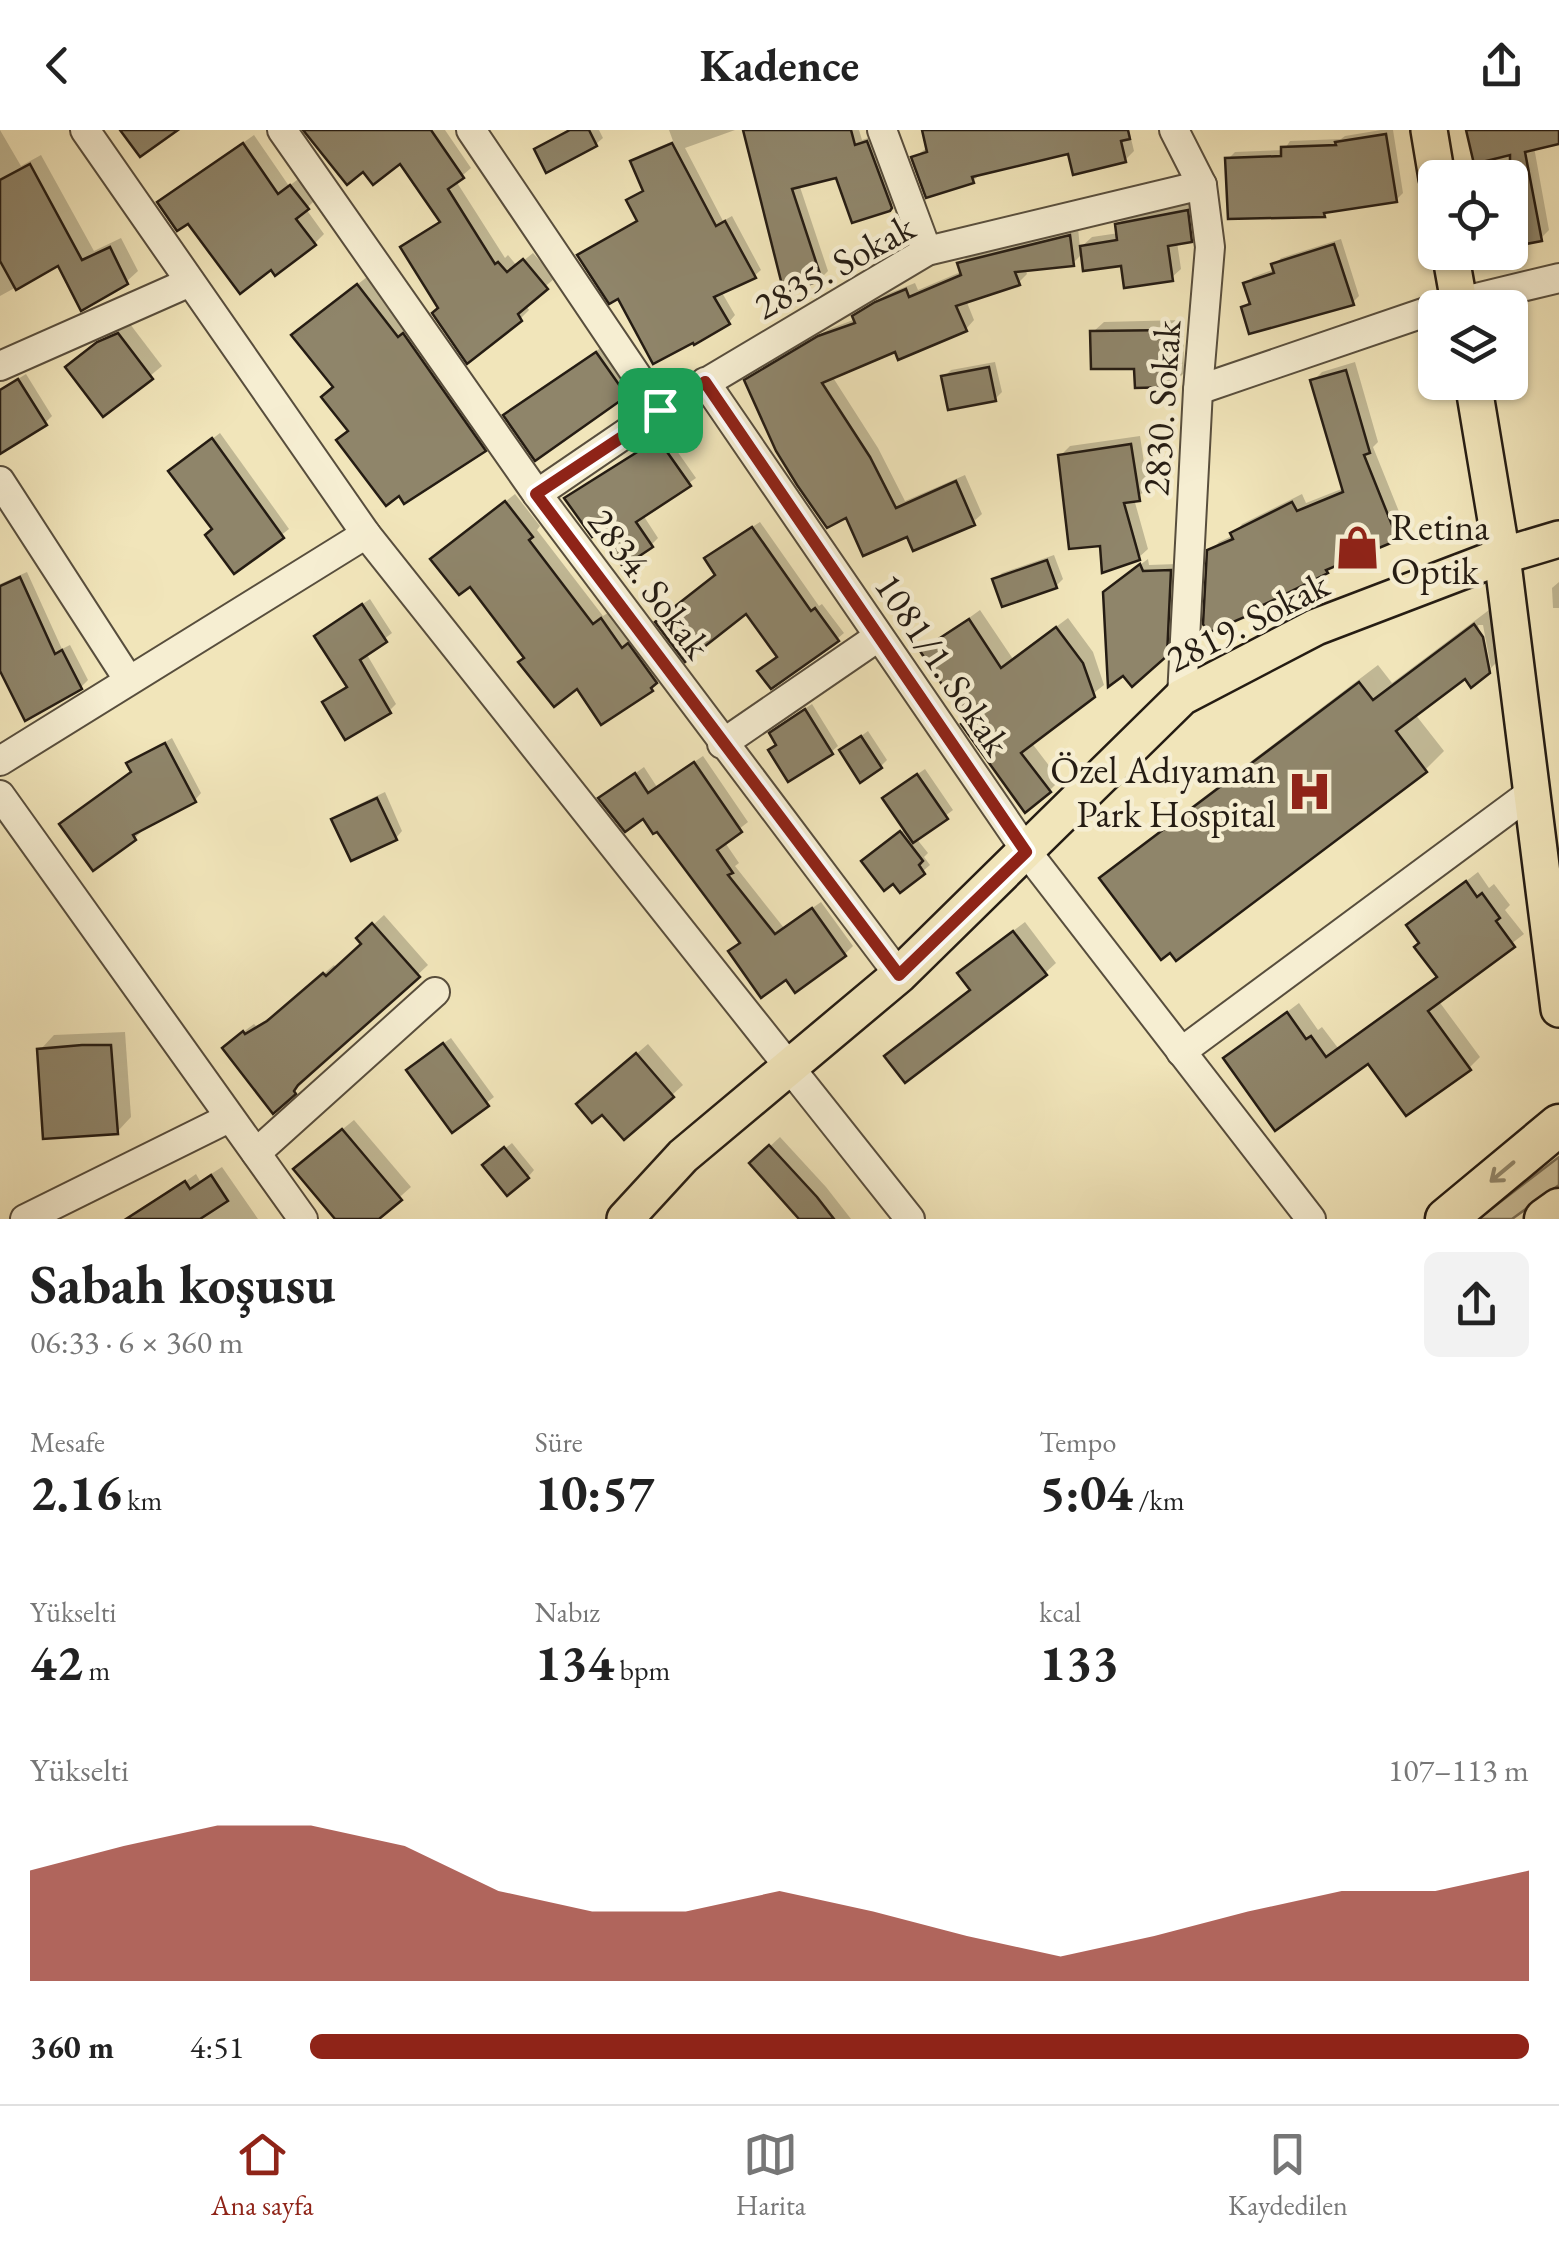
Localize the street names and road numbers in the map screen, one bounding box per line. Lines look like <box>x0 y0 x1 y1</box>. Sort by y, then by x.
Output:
street label: 2835. Sokak <box>745 201 924 330</box>
street label: 2830. Sokak <box>1130 317 1192 498</box>
street label: 2834. Sokak <box>577 498 723 669</box>
street label: 2819. Sokak <box>1157 559 1338 683</box>
street label: 1081/1. Sokak <box>864 563 1023 765</box>

